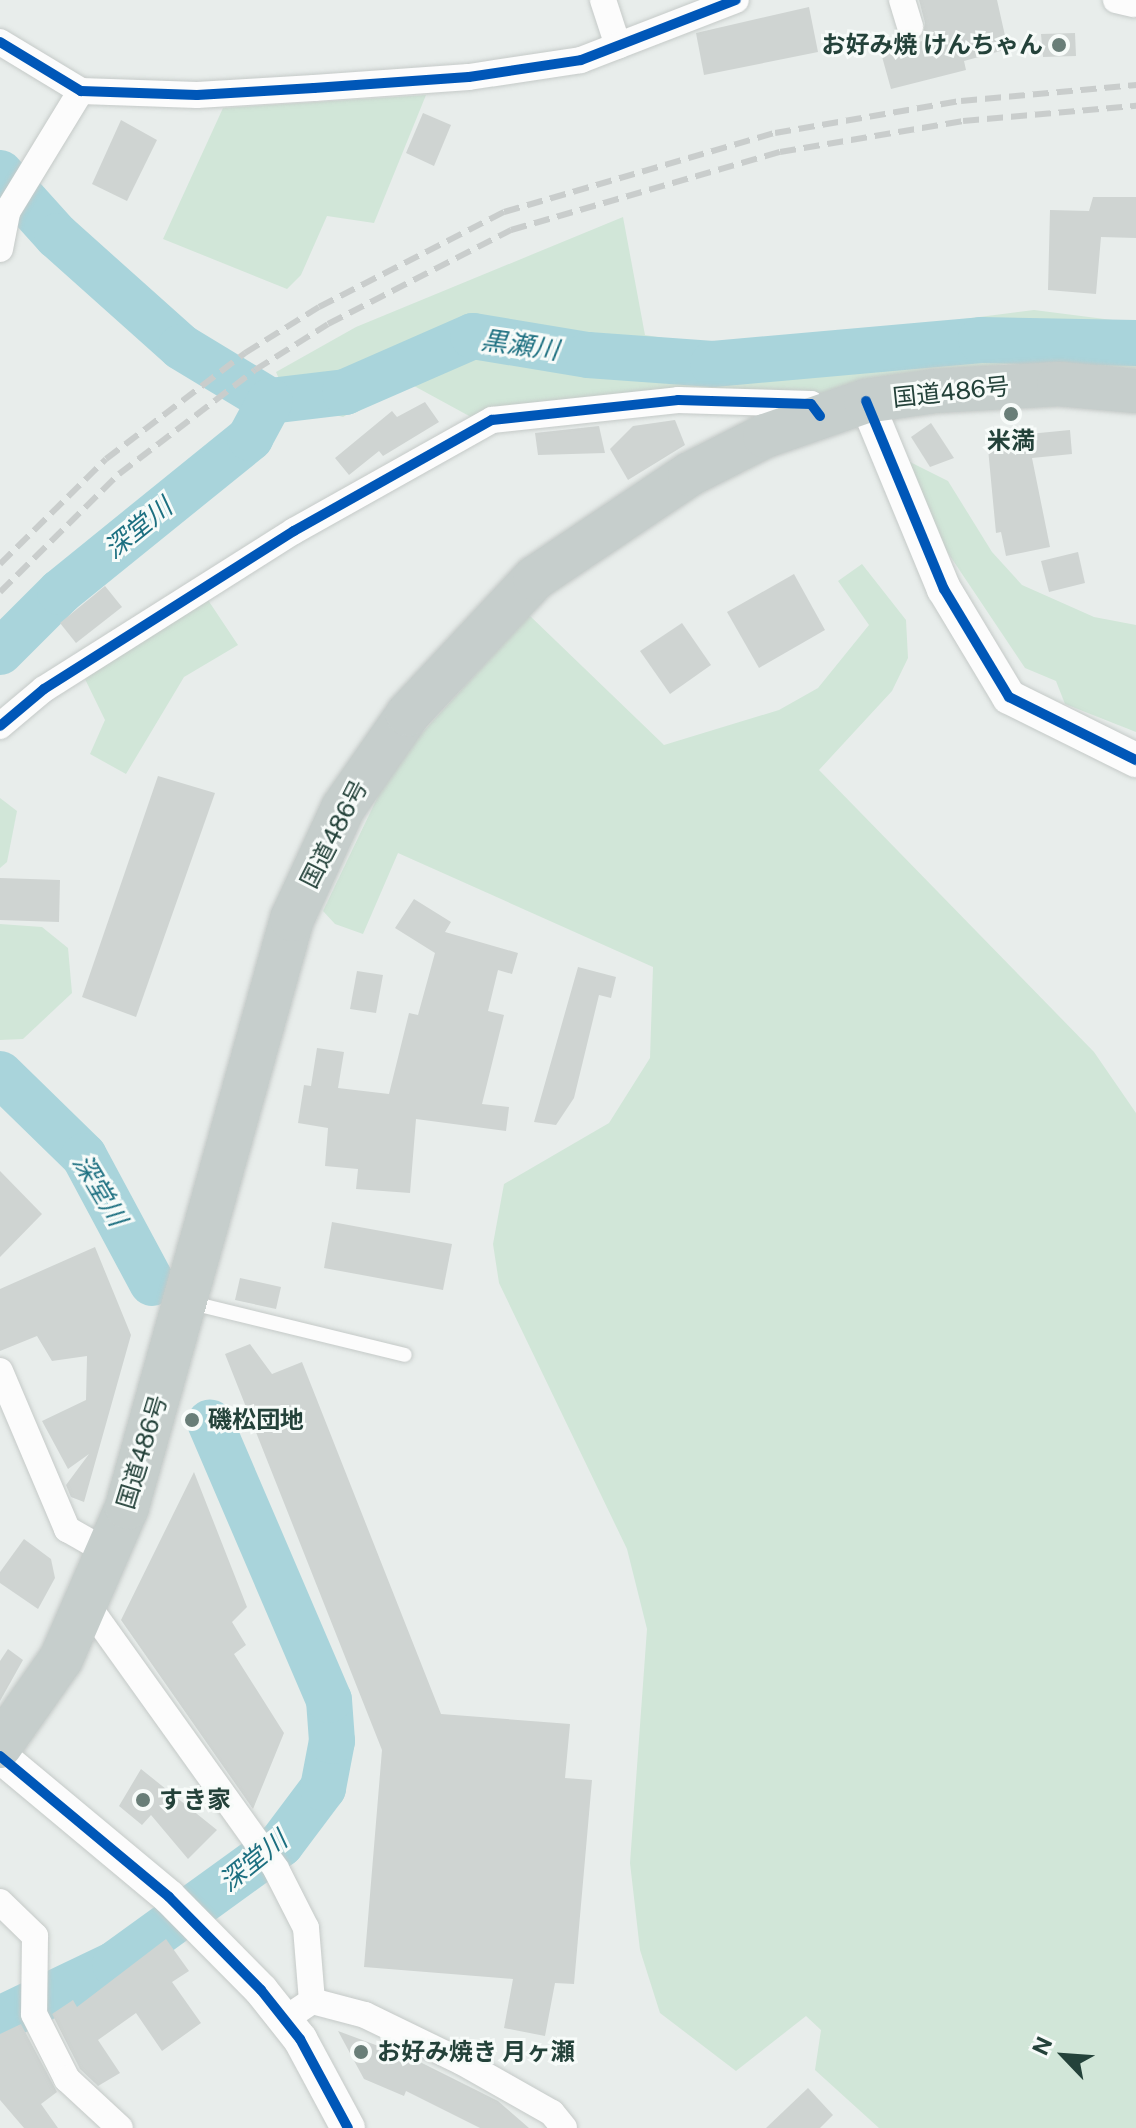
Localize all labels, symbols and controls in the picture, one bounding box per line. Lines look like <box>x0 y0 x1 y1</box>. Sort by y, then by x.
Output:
place label: お好み焼 けんちゃん <box>822 31 1043 59</box>
marker: お好み焼 けんちゃん <box>1050 36 1068 54</box>
water label: 黒瀬川 <box>479 324 561 366</box>
street label: 国道486号 <box>891 372 1011 412</box>
marker: 米満 <box>1002 405 1020 423</box>
place label: 米満 <box>987 427 1035 455</box>
water label: 深堂川 <box>98 491 178 565</box>
street label: 国道486号 <box>295 775 373 893</box>
water label: 深堂川 <box>67 1149 133 1231</box>
street label: 国道486号 <box>111 1392 173 1512</box>
place label: 磯松団地 <box>208 1406 304 1434</box>
marker: 磯松団地 <box>183 1411 201 1429</box>
place label: すき家 <box>159 1786 231 1814</box>
marker: すき家 <box>134 1791 152 1809</box>
water label: 深堂川 <box>213 1824 293 1898</box>
north arrow <box>1024 2016 1104 2096</box>
text: N <box>1027 2033 1058 2059</box>
place label: お好み焼き 月ヶ瀬 <box>377 2038 574 2066</box>
marker: お好み焼き 月ヶ瀬 <box>352 2043 370 2061</box>

